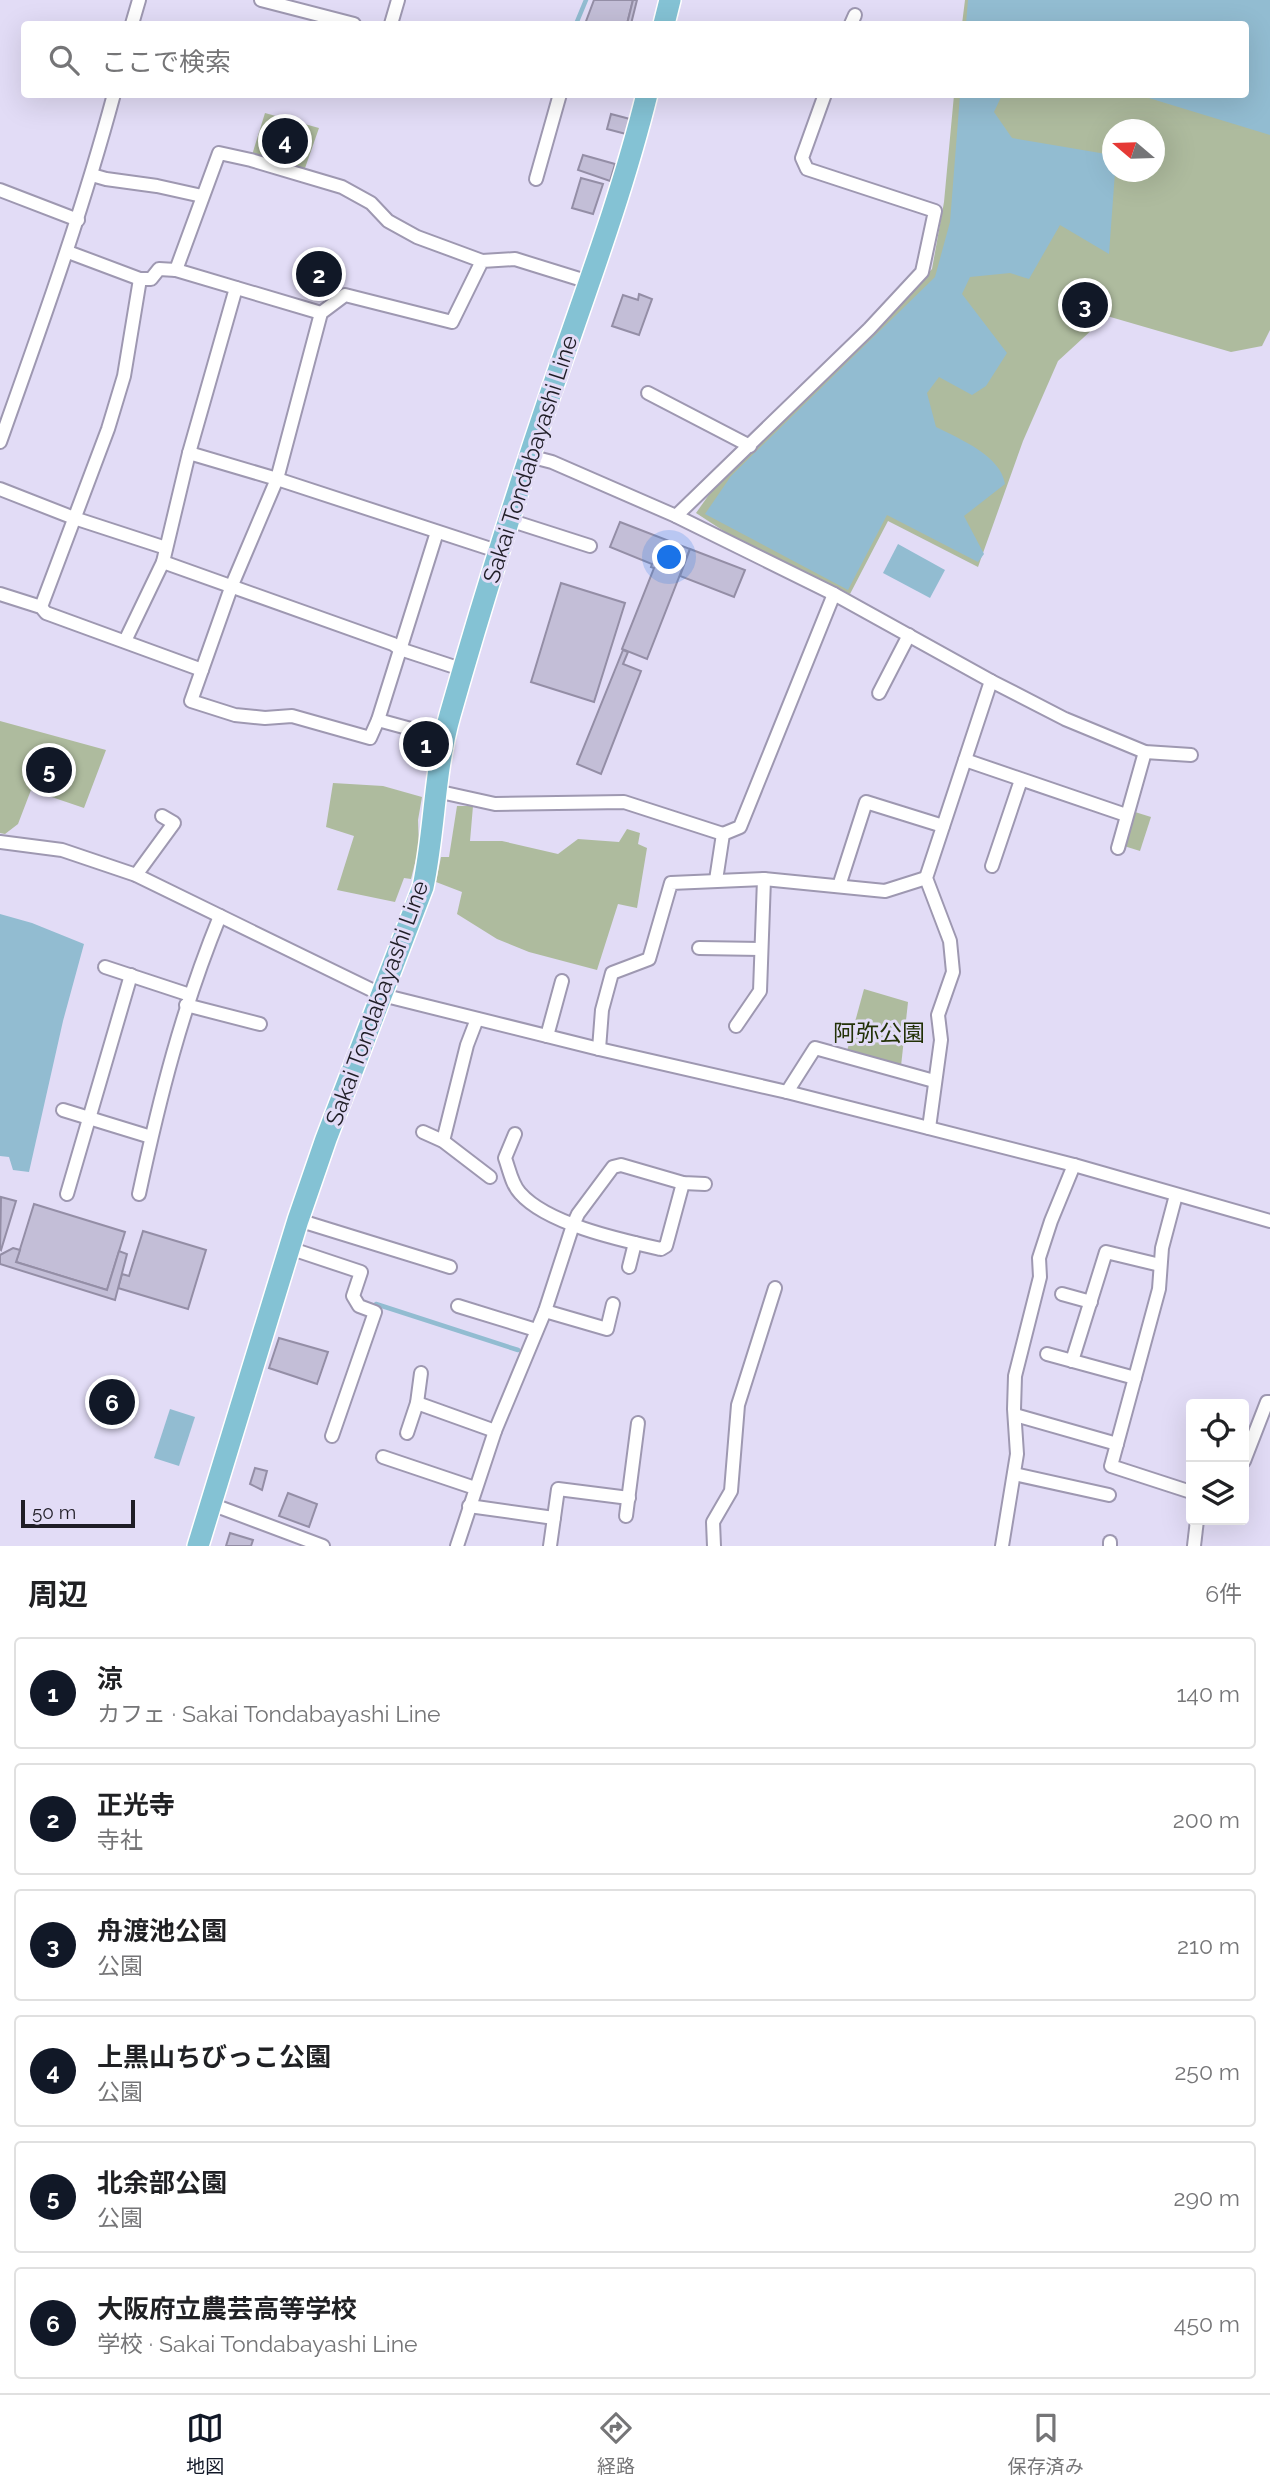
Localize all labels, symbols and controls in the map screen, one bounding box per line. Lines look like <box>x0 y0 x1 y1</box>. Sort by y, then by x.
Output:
search box <box>21 21 1249 98</box>
icon: search <box>45 41 83 79</box>
text: ここで検索 <box>101 47 231 77</box>
pin: 4 <box>262 115 308 167</box>
north arrow <box>1102 119 1165 182</box>
pin: 2 <box>296 248 342 300</box>
pin: 3 <box>1062 279 1108 331</box>
street label: Sakai Tondabayashi Line <box>477 332 582 586</box>
your location <box>652 540 686 574</box>
pin: 1 <box>403 718 449 770</box>
pin: 5 <box>26 744 72 796</box>
street label: Sakai Tondabayashi Line <box>320 877 433 1129</box>
park label: 阿弥公園 <box>833 1019 925 1046</box>
pin: 6 <box>89 1376 135 1428</box>
map controls <box>1186 1399 1249 1525</box>
button: locate <box>1186 1399 1249 1462</box>
button: layers <box>1186 1462 1249 1525</box>
scale bar <box>21 1497 135 1529</box>
text: 50 m <box>32 1501 76 1523</box>
text: 周辺 <box>28 1577 88 1612</box>
text: 6件 <box>1205 1580 1242 1607</box>
text: 涼 <box>97 1664 123 1694</box>
text: 1 <box>47 1680 59 1707</box>
text: 140 m <box>1177 1680 1240 1707</box>
text: カフェ · Sakai Tondabayashi Line <box>97 1700 441 1727</box>
text: 正光寺 <box>97 1790 175 1820</box>
text: 2 <box>47 1806 59 1833</box>
text: 200 m <box>1173 1806 1240 1833</box>
text: 寺社 <box>97 1826 143 1853</box>
text: 舟渡池公園 <box>97 1916 227 1946</box>
text: 3 <box>47 1932 59 1959</box>
text: 210 m <box>1177 1932 1240 1959</box>
text: 公園 <box>97 1952 143 1979</box>
text: 上黒山ちびっこ公園 <box>97 2042 331 2072</box>
text: 4 <box>46 2058 60 2085</box>
text: 250 m <box>1174 2058 1240 2085</box>
text: 公園 <box>97 2078 143 2105</box>
text: 北余部公園 <box>97 2168 227 2198</box>
text: 5 <box>47 2184 59 2211</box>
text: 290 m <box>1173 2184 1240 2211</box>
text: 公園 <box>97 2204 143 2231</box>
text: 大阪府立農芸高等学校 <box>97 2294 357 2324</box>
text: 6 <box>46 2310 60 2337</box>
text: 450 m <box>1174 2310 1240 2337</box>
text: 学校 · Sakai Tondabayashi Line <box>97 2330 418 2357</box>
tab: 地図 <box>186 2409 224 2478</box>
tab: 経路 <box>597 2409 635 2478</box>
tab: 保存済み <box>1008 2409 1084 2478</box>

